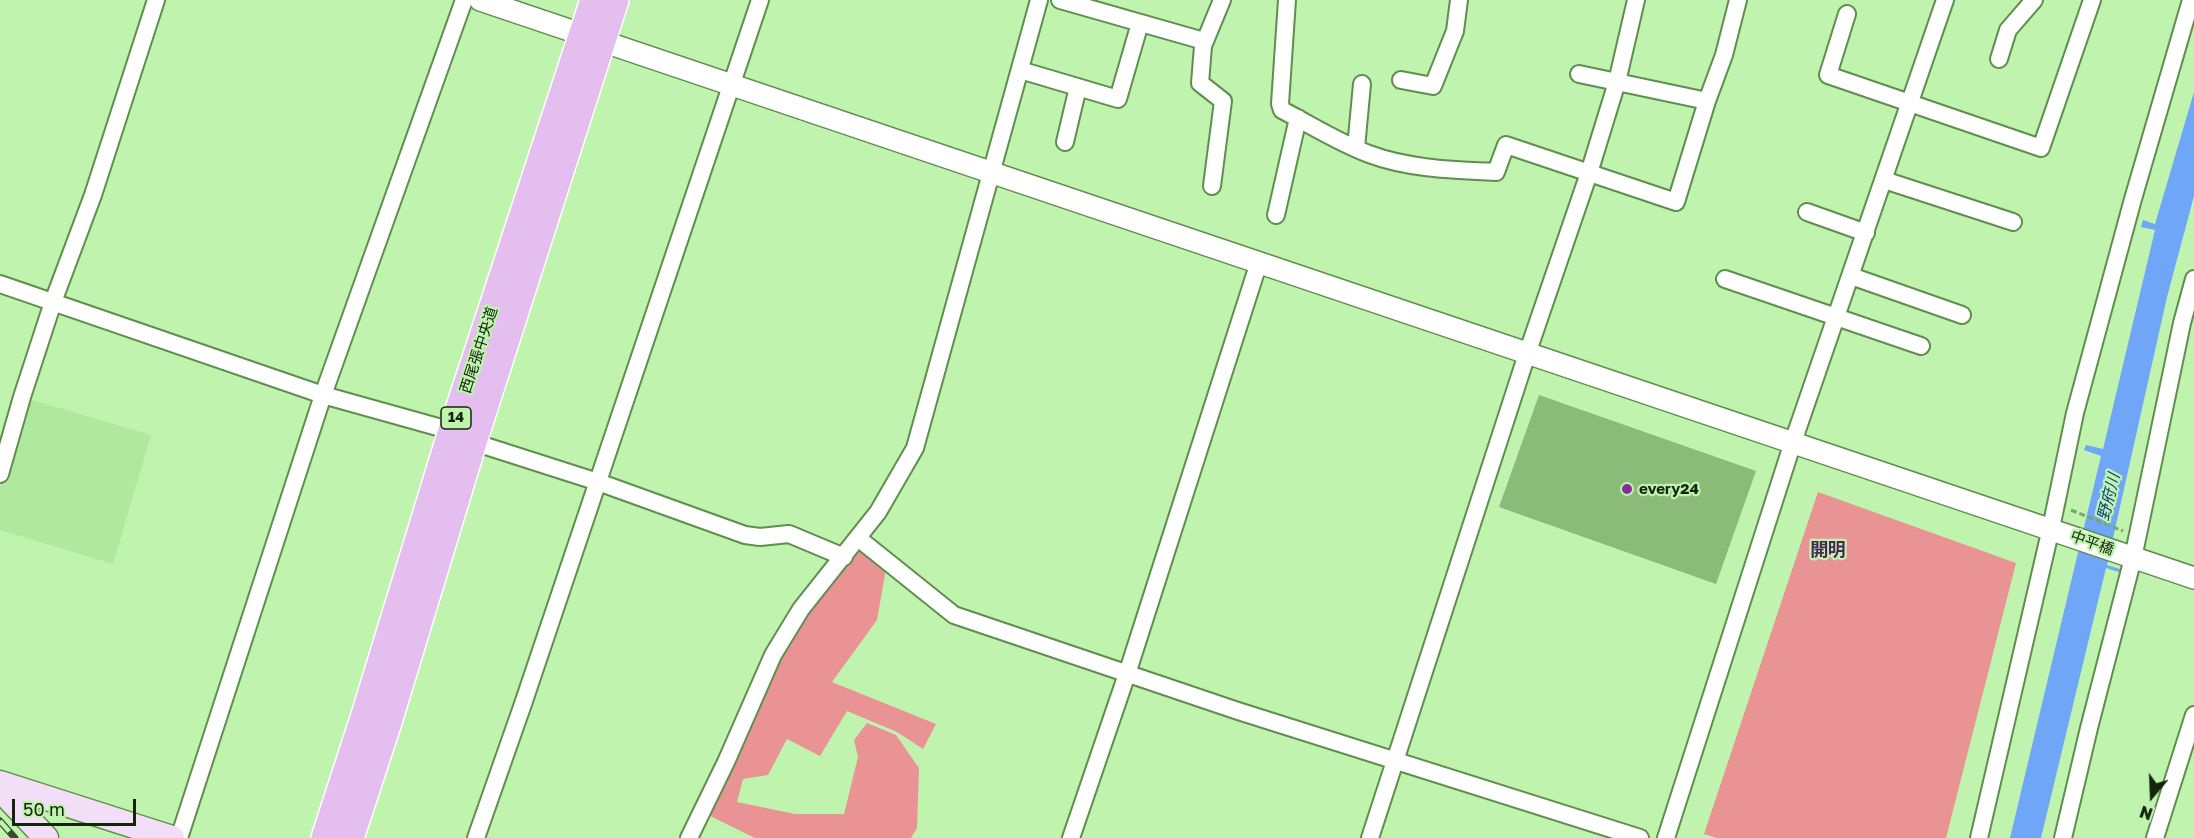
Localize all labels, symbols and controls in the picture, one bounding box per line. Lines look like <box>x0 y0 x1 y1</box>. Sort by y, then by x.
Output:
street label: 西尾張中央道 <box>457 304 501 396</box>
road number: 14 <box>441 407 471 429</box>
water label: 野府川 <box>2094 471 2124 523</box>
place label: every24 <box>1639 480 1699 498</box>
marker: every24 <box>1620 482 1634 496</box>
street label: 中平橋 <box>2068 527 2116 559</box>
district label: 開明 <box>1810 539 1846 561</box>
north arrow <box>2122 766 2182 826</box>
scale bar <box>15 787 140 825</box>
text: 50 m <box>23 798 65 820</box>
text: N <box>2137 802 2155 824</box>

